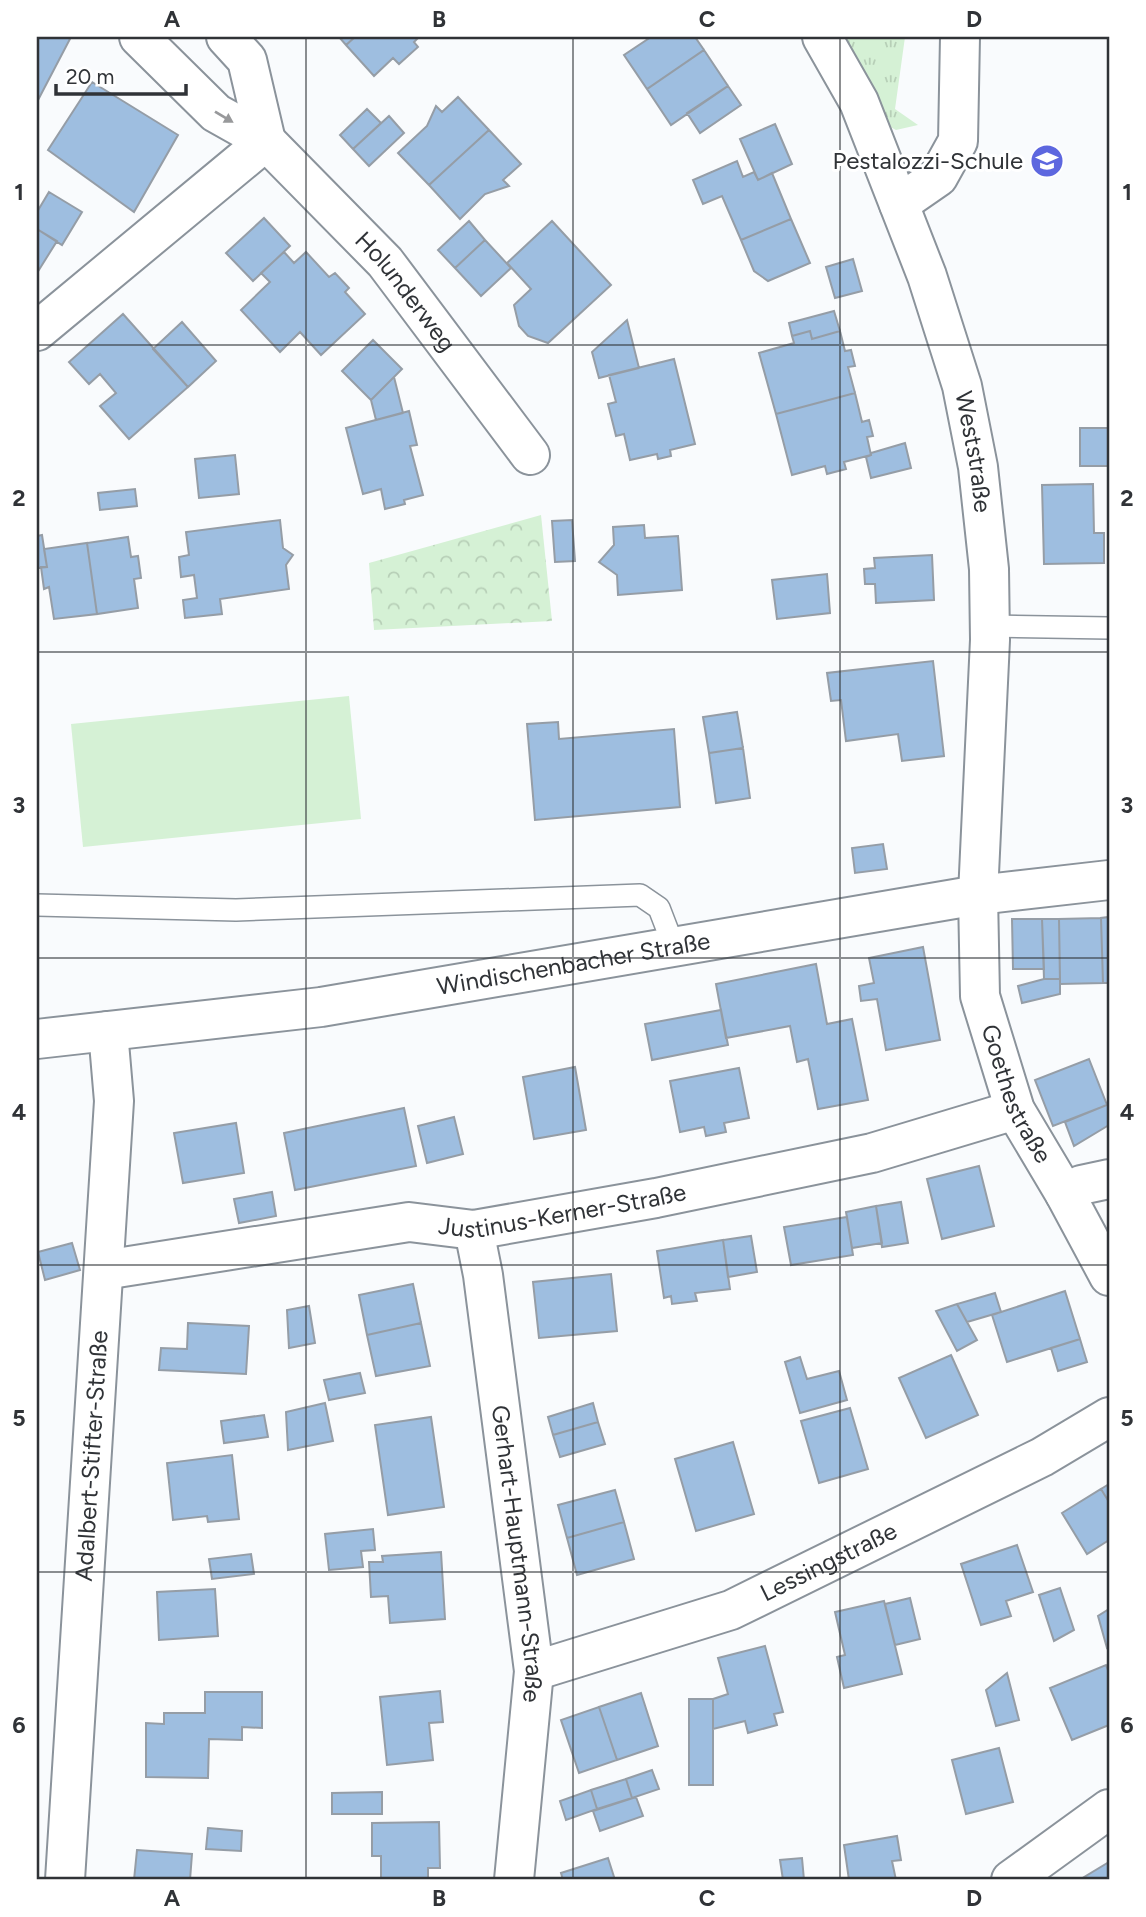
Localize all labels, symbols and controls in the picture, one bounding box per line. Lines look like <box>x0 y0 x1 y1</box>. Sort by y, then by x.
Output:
text: A <box>164 5 181 33</box>
text: B <box>432 5 446 33</box>
text: C <box>699 5 716 33</box>
text: D <box>966 5 982 33</box>
scale bar <box>56 52 186 96</box>
text: 20 m <box>66 64 114 89</box>
one-way arrow <box>215 110 234 123</box>
school or university icon: Pestalozzi-Schule <box>1028 142 1066 180</box>
place label: Pestalozzi-Schule <box>833 146 1023 175</box>
text: 1 <box>14 178 24 206</box>
text: 1 <box>1122 178 1132 206</box>
street label: Holunderweg <box>349 225 462 357</box>
street label: Weststraße <box>949 389 998 514</box>
text: 2 <box>12 484 26 512</box>
text: 2 <box>1120 484 1134 512</box>
text: 3 <box>13 791 25 819</box>
text: 3 <box>1121 791 1133 819</box>
street label: Windischenbacher Straße <box>435 926 712 1001</box>
street label: Goethestraße <box>976 1021 1058 1168</box>
text: 4 <box>12 1098 26 1126</box>
text: 4 <box>1120 1098 1134 1126</box>
street label: Justinus-Kerner-Straße <box>437 1177 689 1244</box>
street label: Adalbert-Stifter-Straße <box>69 1329 114 1582</box>
street label: Gerhart-Hauptmann-Straße <box>486 1403 550 1704</box>
text: 5 <box>12 1404 26 1432</box>
text: 5 <box>1120 1404 1134 1432</box>
street label: Lessingstraße <box>755 1516 901 1607</box>
text: 6 <box>12 1711 26 1739</box>
text: 6 <box>1120 1711 1134 1739</box>
text: A <box>164 1884 181 1912</box>
text: B <box>432 1884 446 1912</box>
text: C <box>699 1884 716 1912</box>
text: D <box>966 1884 982 1912</box>

